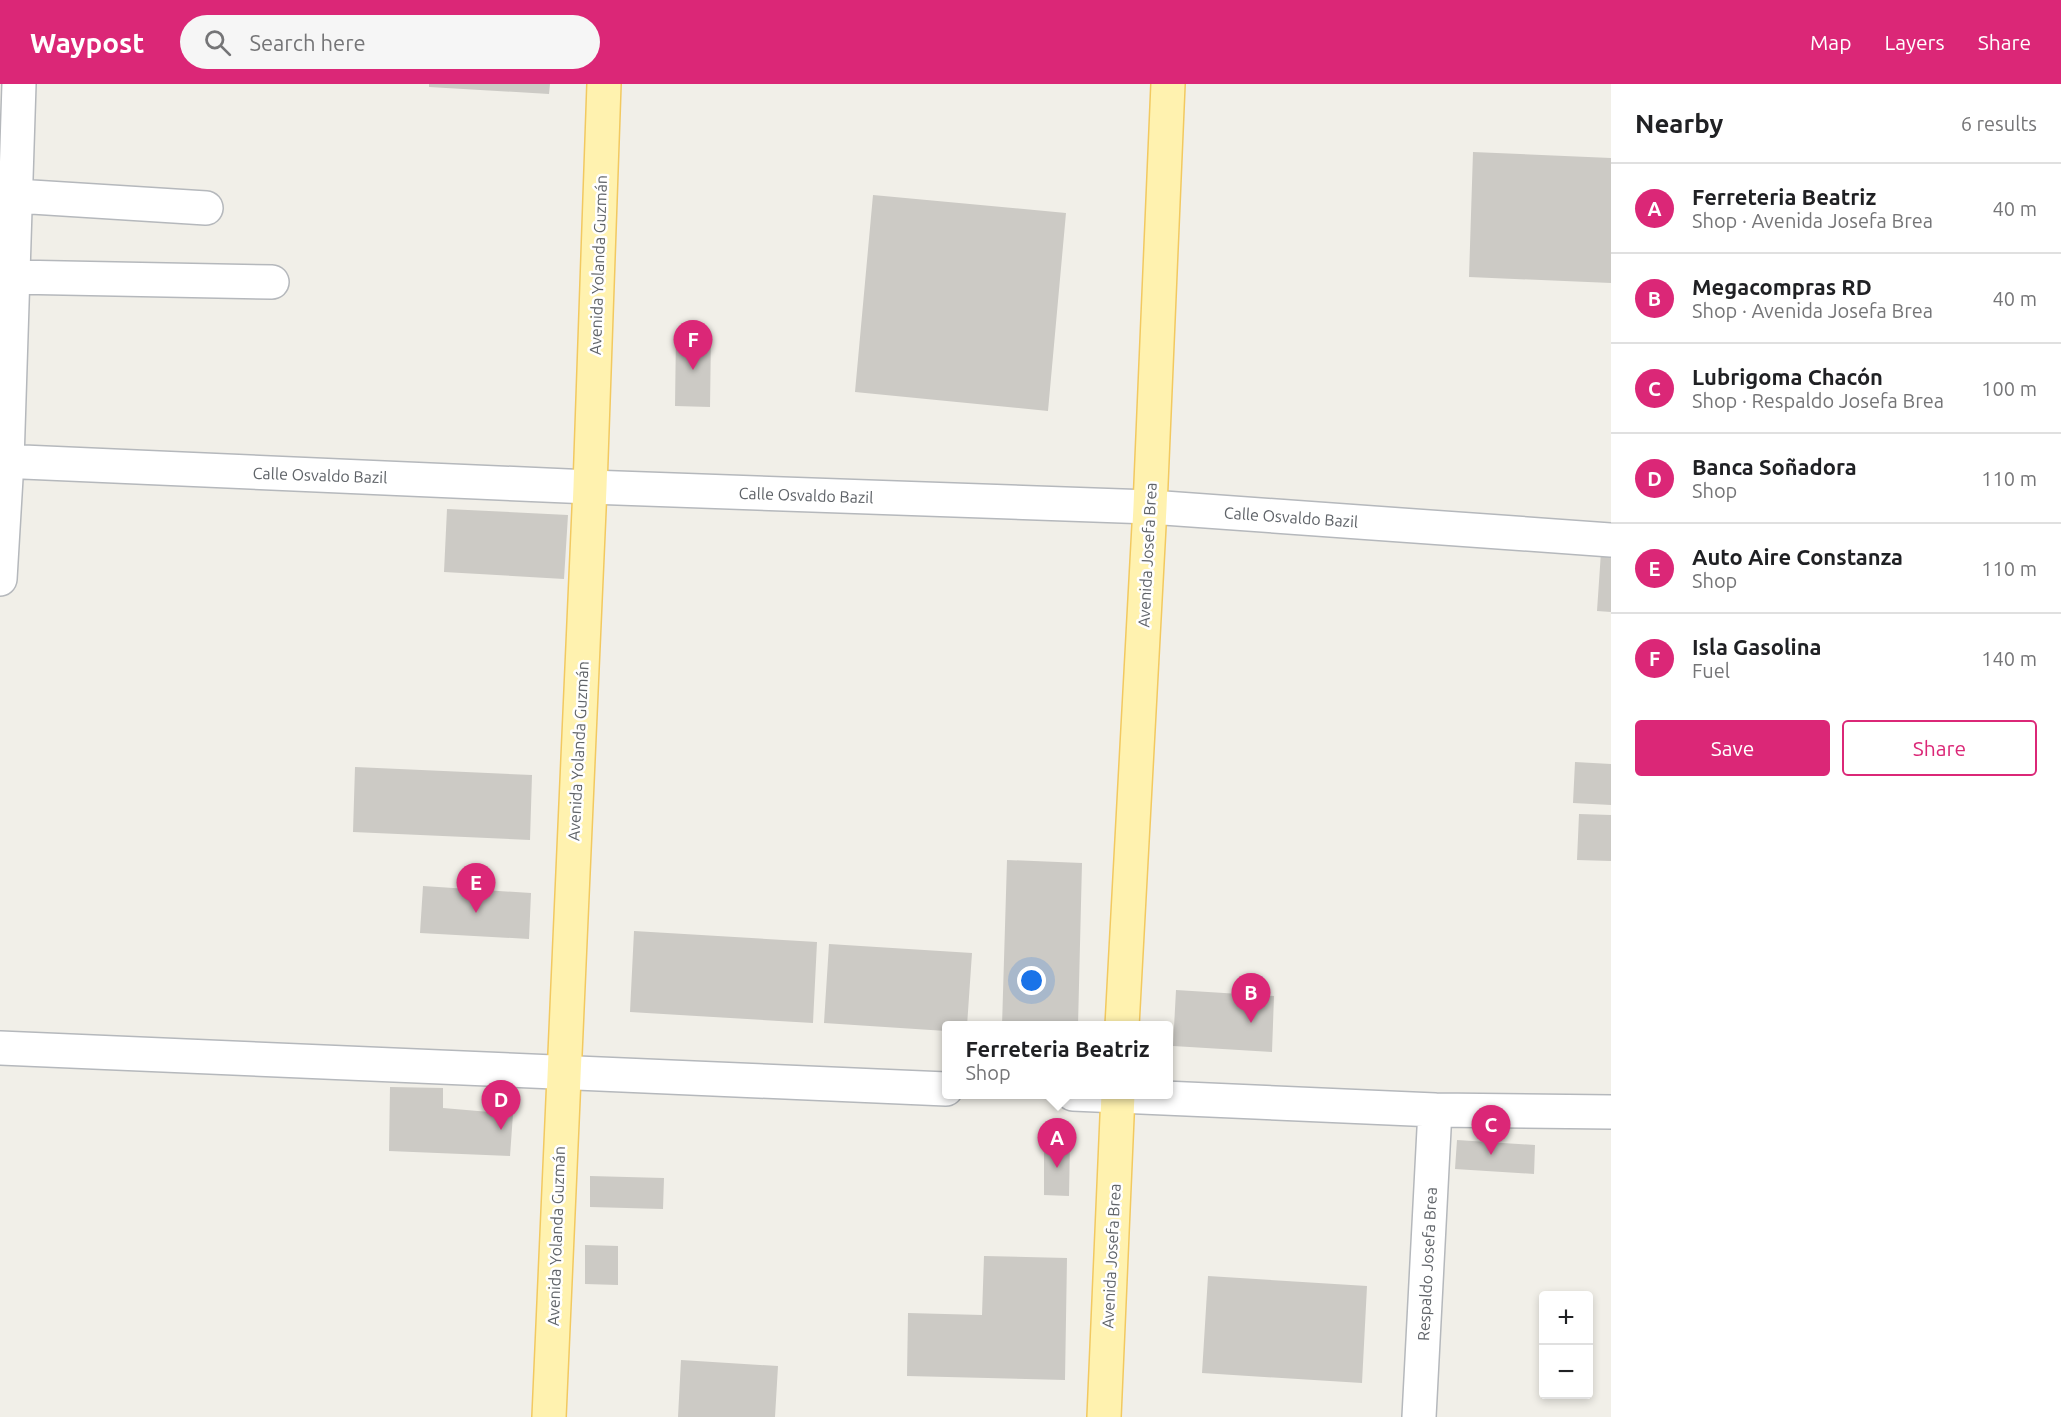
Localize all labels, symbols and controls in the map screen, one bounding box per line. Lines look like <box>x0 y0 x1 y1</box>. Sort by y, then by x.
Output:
search box <box>180 15 600 69</box>
icon: search <box>201 26 234 59</box>
text: Waypost <box>30 27 144 58</box>
text: Search here <box>249 30 366 55</box>
text: Map <box>1810 30 1851 54</box>
text: Layers <box>1884 30 1945 54</box>
text: Share <box>1978 30 2031 54</box>
text: Nearby <box>1635 109 1723 138</box>
text: 6 results <box>1961 112 2037 135</box>
street label: Avenida Yolanda Guzmán <box>586 175 610 355</box>
text: Ferreteria Beatriz <box>1692 184 1876 209</box>
text: A <box>1647 197 1662 220</box>
text: 40 m <box>1993 197 2037 220</box>
text: Shop · Avenida Josefa Brea <box>1692 209 1933 232</box>
text: Megacompras RD <box>1692 274 1872 299</box>
text: B <box>1648 287 1661 310</box>
text: 40 m <box>1993 287 2037 310</box>
text: Shop · Avenida Josefa Brea <box>1692 299 1933 322</box>
pin: F <box>674 320 712 370</box>
text: Lubrigoma Chacón <box>1692 364 1883 389</box>
text: C <box>1648 377 1661 400</box>
text: 100 m <box>1981 377 2037 400</box>
text: Shop · Respaldo Josefa Brea <box>1692 389 1944 412</box>
text: Banca Soñadora <box>1692 454 1857 479</box>
street label: Calle Osvaldo Bazil <box>252 464 388 486</box>
text: D <box>1647 467 1662 490</box>
text: 110 m <box>1981 467 2037 490</box>
text: Shop <box>1692 479 1737 502</box>
street label: Avenida Josefa Brea <box>1134 482 1160 628</box>
street label: Calle Osvaldo Bazil <box>738 484 874 506</box>
street label: Calle Osvaldo Bazil <box>1223 503 1359 531</box>
text: Auto Aire Constanza <box>1692 544 1903 569</box>
text: E <box>1649 557 1660 580</box>
text: 110 m <box>1981 557 2037 580</box>
text: Shop <box>1692 569 1737 592</box>
text: Isla Gasolina <box>1692 634 1822 659</box>
text: F <box>1649 647 1660 670</box>
text: 140 m <box>1981 647 2037 670</box>
text: Fuel <box>1692 659 1730 682</box>
street label: Avenida Yolanda Guzmán <box>564 661 592 841</box>
button: Save <box>1635 720 1830 776</box>
button: Share <box>1842 720 2037 776</box>
pin: E <box>456 864 496 913</box>
your location <box>1017 966 1046 995</box>
pin: B <box>1232 974 1270 1023</box>
popup <box>942 1021 1173 1099</box>
text: Ferreteria Beatriz <box>965 1036 1150 1061</box>
text: Shop <box>965 1061 1011 1084</box>
pin: D <box>482 1080 520 1130</box>
pin: C <box>1472 1106 1510 1155</box>
pin: A <box>1038 1118 1076 1168</box>
street label: Avenida Yolanda Guzmán <box>544 1146 568 1326</box>
street label: Avenida Josefa Brea <box>1098 1183 1124 1329</box>
street label: Respaldo Josefa Brea <box>1414 1187 1440 1341</box>
map controls <box>1539 1291 1593 1399</box>
button: + <box>1539 1291 1593 1345</box>
button: − <box>1539 1345 1593 1399</box>

